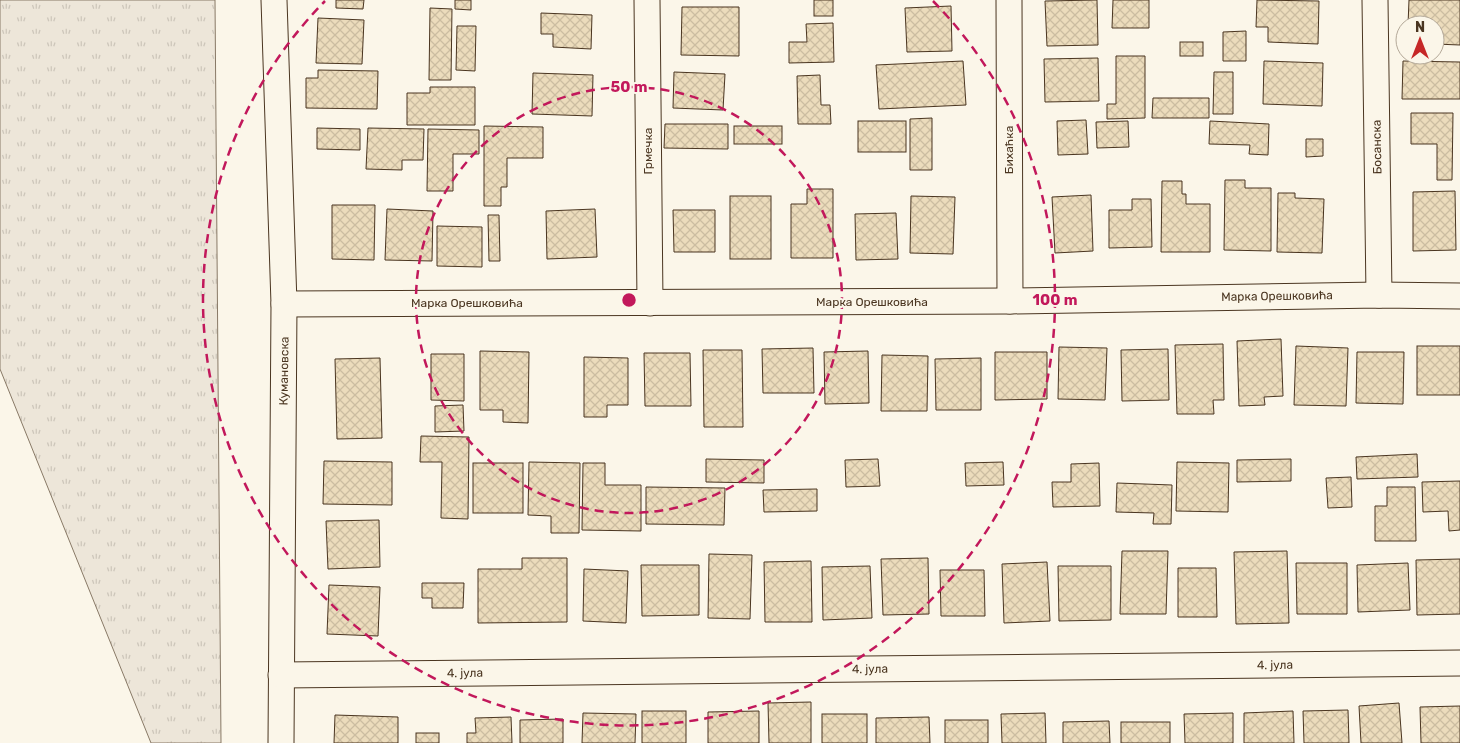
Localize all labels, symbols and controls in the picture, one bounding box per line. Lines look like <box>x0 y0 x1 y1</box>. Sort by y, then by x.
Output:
north arrow <box>1395 15 1445 65</box>
text: N <box>1415 19 1425 36</box>
text: 50 m <box>611 78 647 96</box>
street label: Босанска <box>1370 119 1384 175</box>
street label: Бихаћка <box>1002 126 1016 174</box>
street label: Грмечка <box>641 128 655 174</box>
street label: Марка Орешковића <box>1221 288 1333 304</box>
centre of rings <box>620 291 638 309</box>
text: 100 m <box>1033 291 1077 309</box>
street label: Марка Орешковића <box>816 295 928 309</box>
street label: Марка Орешковића <box>411 296 523 310</box>
street label: Кумановска <box>276 336 292 406</box>
street label: 4. јула <box>1257 658 1293 672</box>
street label: 4. јула <box>852 662 888 676</box>
street label: 4. јула <box>447 666 483 680</box>

